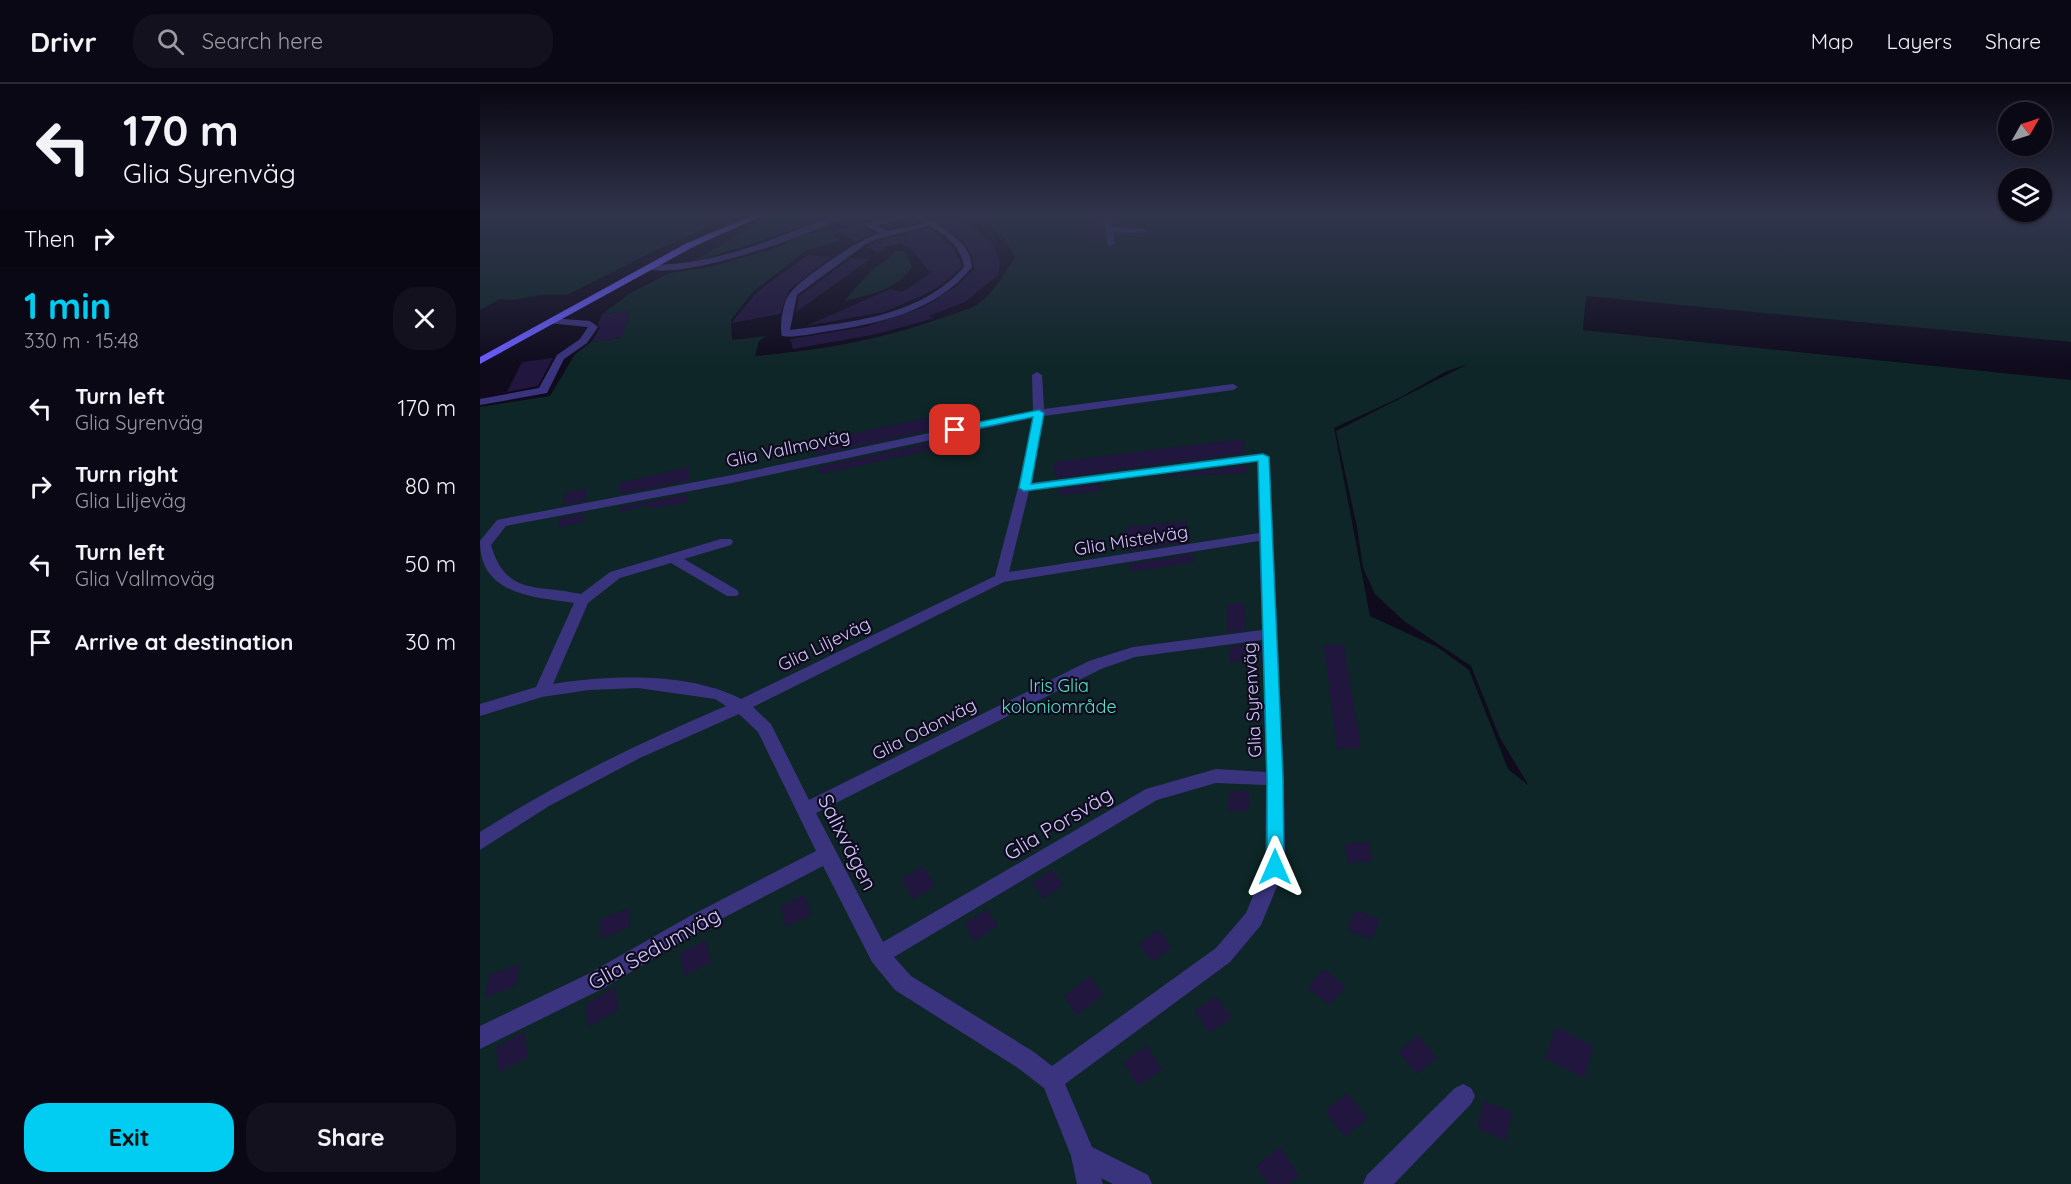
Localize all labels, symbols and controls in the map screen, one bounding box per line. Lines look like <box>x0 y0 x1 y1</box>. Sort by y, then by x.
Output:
search box <box>133 14 553 68</box>
text: Drivr <box>30 24 97 59</box>
icon: search <box>154 25 187 58</box>
text: Search here <box>202 27 323 55</box>
text: Map <box>1811 28 1854 54</box>
text: Layers <box>1887 28 1952 54</box>
text: Share <box>1985 28 2041 54</box>
north arrow <box>1998 102 2052 156</box>
map controls <box>1998 102 2052 222</box>
text: 170 m <box>123 104 239 157</box>
icon: left <box>24 108 102 186</box>
text: Glia Syrenväg <box>123 156 296 190</box>
button: layers <box>1998 168 2052 222</box>
icon: right <box>87 222 120 255</box>
text: Then <box>24 225 75 253</box>
text: 1 min <box>24 283 111 328</box>
button: close <box>393 287 456 350</box>
text: 330 m · 15:48 <box>24 328 139 353</box>
text: Turn left <box>75 382 165 410</box>
icon: left <box>24 392 57 425</box>
text: 170 m <box>397 394 456 422</box>
pin <box>929 404 980 455</box>
text: Glia Syrenväg <box>75 410 203 435</box>
icon: arrive <box>938 413 971 446</box>
street label: Glia Vallmoväg <box>724 424 852 472</box>
text: Turn right <box>75 460 179 488</box>
icon: right <box>24 470 57 503</box>
text: 80 m <box>405 472 456 500</box>
text: Glia Liljeväg <box>75 488 186 513</box>
street label: Glia Mistelväg <box>1072 520 1190 560</box>
text: Turn left <box>75 538 165 566</box>
icon: left <box>24 548 57 581</box>
text: 50 m <box>405 550 456 578</box>
text: Glia Vallmoväg <box>75 566 215 591</box>
street label: Glia Liljeväg <box>774 612 874 676</box>
icon: arrive <box>24 626 57 659</box>
text: Arrive at destination <box>75 628 293 656</box>
text: 30 m <box>405 628 456 656</box>
street label: Glia Syrenväg <box>1237 642 1267 758</box>
park label: Iris Glia koloniområde <box>1001 674 1117 718</box>
street label: Glia Odonväg <box>868 693 980 765</box>
street label: Glia Porsväg <box>999 780 1117 866</box>
street label: Salixvägen <box>813 790 883 894</box>
position arrow <box>1243 835 1307 899</box>
street label: Glia Sedumväg <box>583 901 725 995</box>
button: Exit <box>24 1103 234 1172</box>
button: Share <box>246 1103 456 1172</box>

